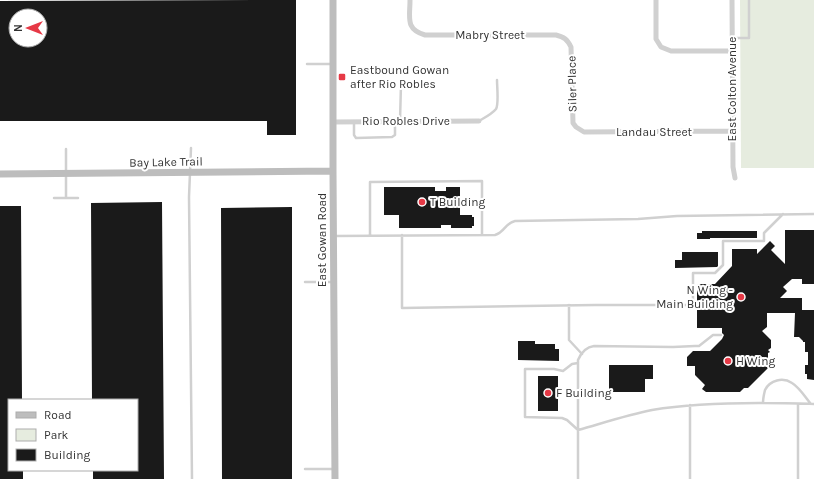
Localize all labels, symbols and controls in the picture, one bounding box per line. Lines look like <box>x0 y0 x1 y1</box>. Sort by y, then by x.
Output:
north arrow <box>8 8 48 48</box>
text: N <box>12 24 25 32</box>
street label: Mabry Street <box>455 28 525 42</box>
street label: East Colton Avenue <box>725 37 739 141</box>
street label: Siler Place <box>565 56 579 112</box>
place label: Eastbound Gowan after Rio Robles <box>350 63 449 91</box>
marker: Eastbound Gowan after Rio Robles <box>337 72 347 82</box>
street label: Rio Robles Drive <box>362 114 450 128</box>
street label: Landau Street <box>616 125 693 139</box>
street label: Bay Lake Trail <box>129 154 203 170</box>
street label: East Gowan Road <box>315 193 329 287</box>
place label: T Building <box>430 195 485 209</box>
marker: T Building <box>417 197 427 207</box>
place label: N Wing - Main Building <box>656 283 733 311</box>
marker: N Wing - Main Building <box>736 292 746 302</box>
place label: H Wing <box>736 354 775 368</box>
marker: H Wing <box>723 356 733 366</box>
place label: F Building <box>556 386 612 400</box>
marker: F Building <box>543 388 553 398</box>
legend <box>8 399 138 471</box>
text: Road <box>44 408 72 422</box>
text: Park <box>44 428 69 442</box>
text: Building <box>44 448 91 462</box>

